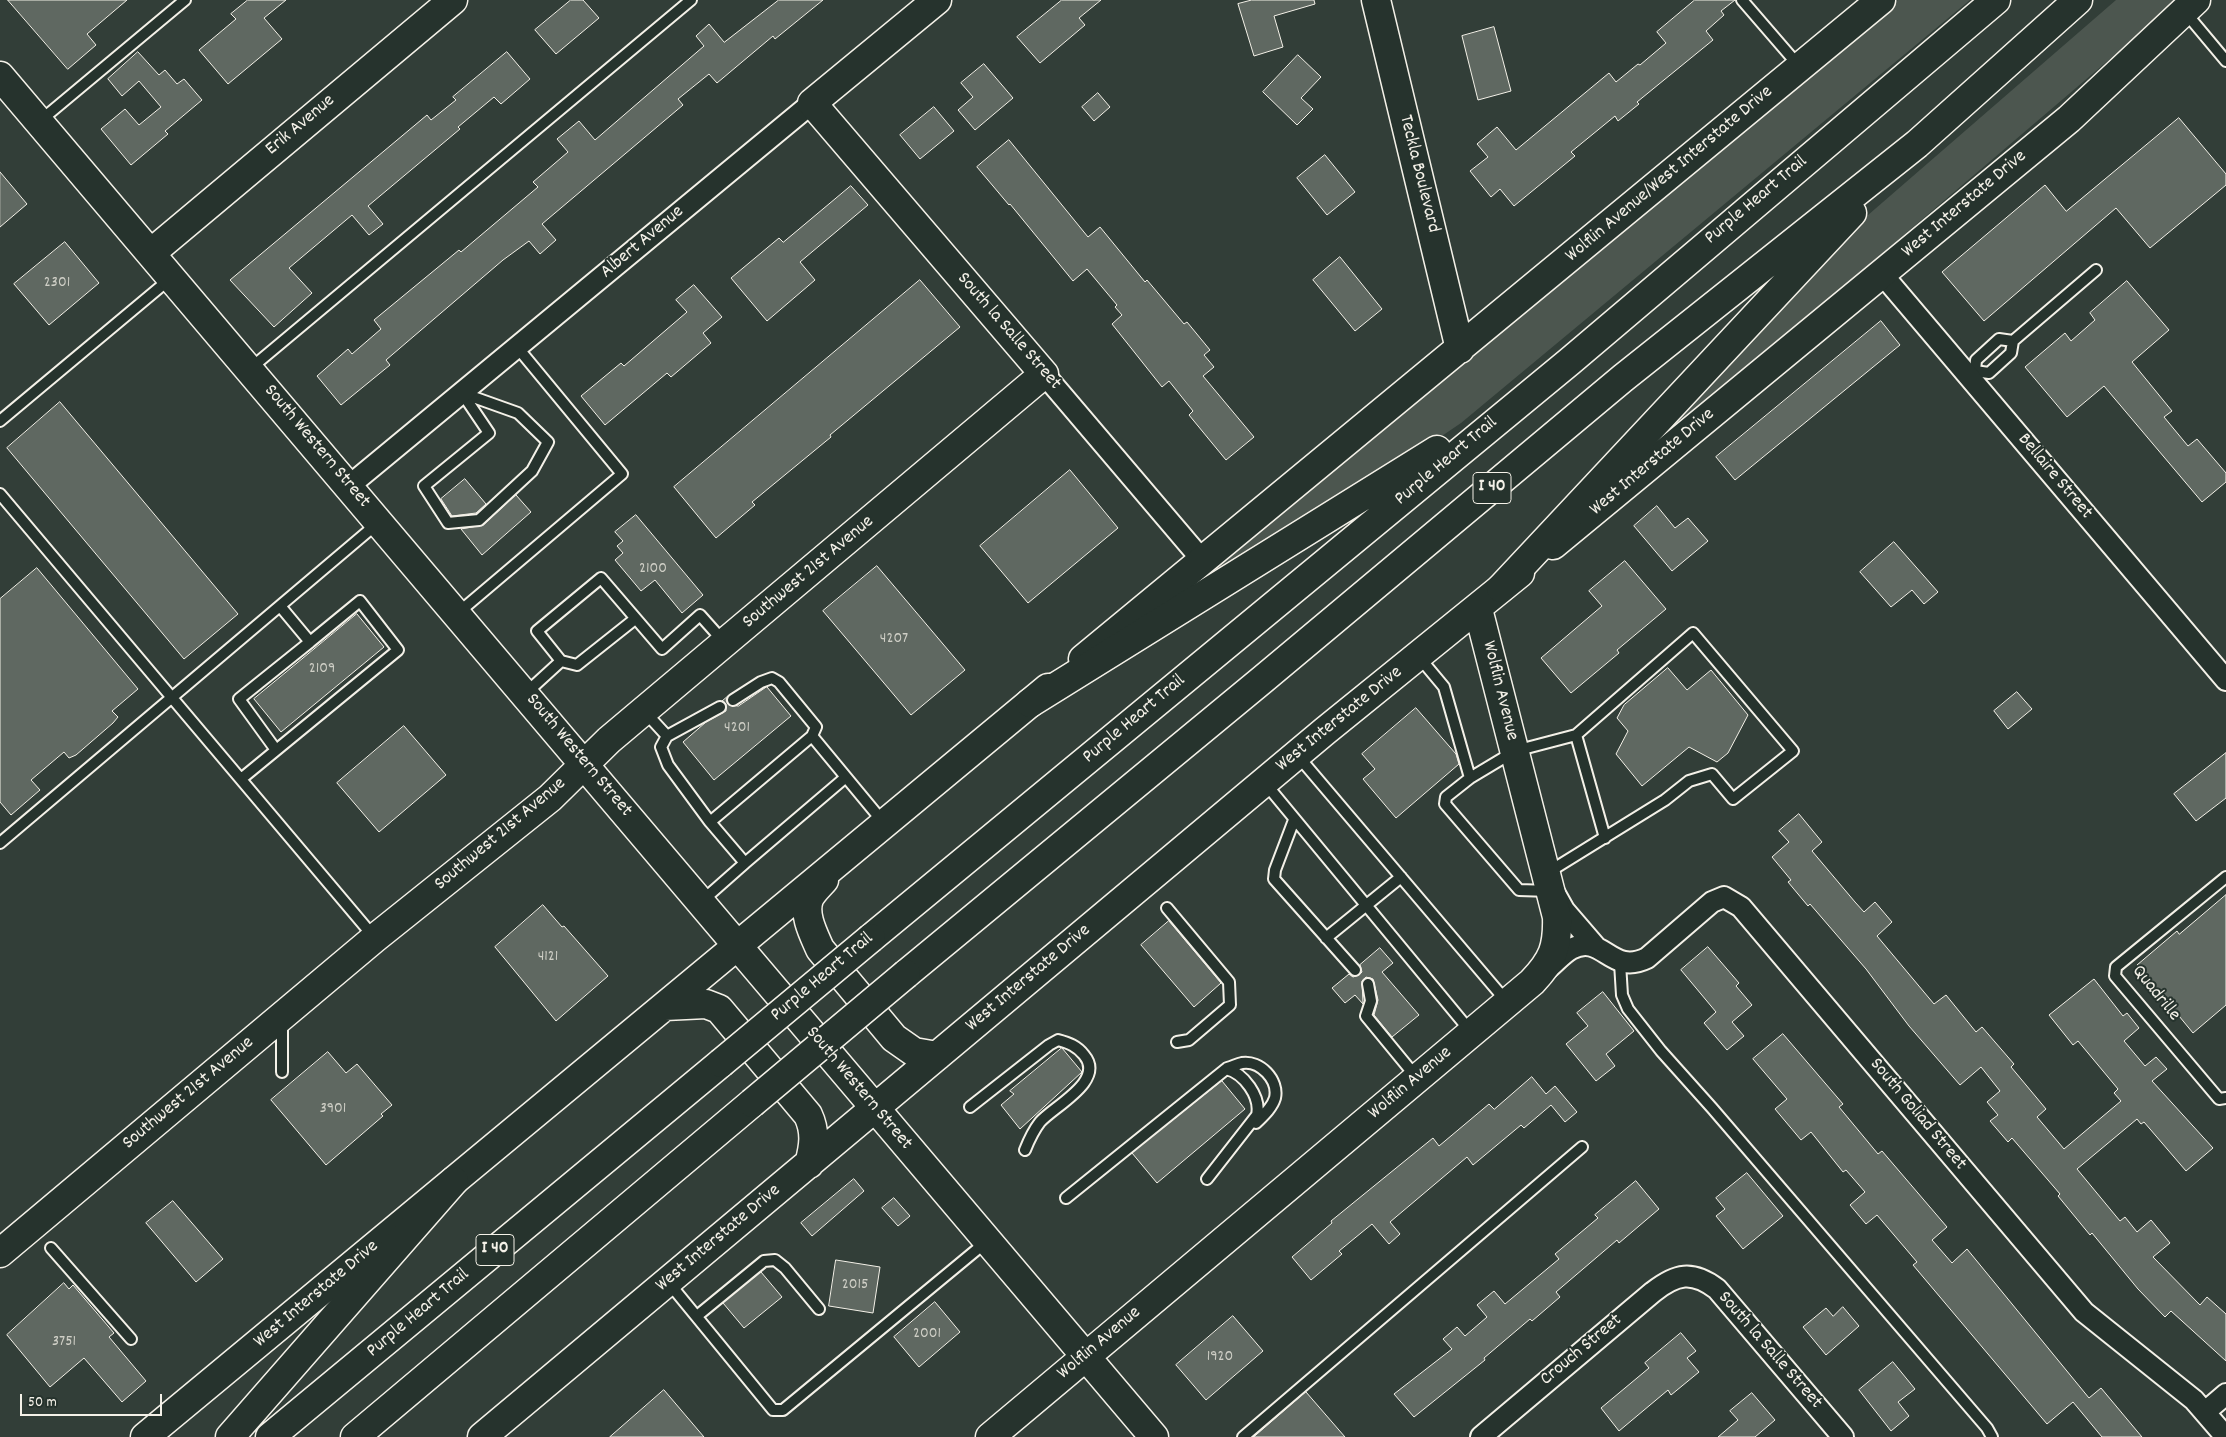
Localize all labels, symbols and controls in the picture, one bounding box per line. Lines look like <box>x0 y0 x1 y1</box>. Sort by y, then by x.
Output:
street label: Wolflin Avenue/West Interstate Drive <box>1562 82 1778 268</box>
street label: Erik Avenue <box>262 91 340 161</box>
street label: Teckla Boulevard <box>1392 113 1444 235</box>
street label: West Interstate Drive <box>1898 146 2032 264</box>
street label: Purple Heart Trail <box>1701 152 1813 250</box>
street label: Albert Avenue <box>597 202 689 284</box>
street label: South la Salle Street <box>951 269 1065 395</box>
house number: 2301 <box>44 274 70 294</box>
street label: South Western Street <box>258 381 374 513</box>
street label: West Interstate Drive <box>1586 404 1720 522</box>
street label: Purple Heart Trail <box>1391 413 1503 511</box>
street label: Bellaire Street <box>2012 430 2096 524</box>
road number: I 40 <box>1473 472 1511 503</box>
street label: Southwest 21st Avenue <box>739 511 879 635</box>
house number: 2100 <box>639 560 667 580</box>
house number: 4207 <box>880 630 908 650</box>
street label: Wolflin Avenue <box>1476 639 1522 743</box>
house number: 2109 <box>309 660 335 680</box>
street label: West Interstate Drive <box>1272 662 1408 778</box>
street label: Purple Heart Trail <box>1079 671 1191 769</box>
street label: South Western Street <box>520 690 636 822</box>
house number: 4201 <box>724 719 750 739</box>
street label: Southwest 21st Avenue <box>431 773 571 897</box>
street label: West Interstate Drive <box>962 920 1096 1038</box>
street label: Purple Heart Trail <box>767 929 879 1027</box>
house number: 4121 <box>538 948 558 968</box>
street label: Quadrille <box>2126 962 2184 1026</box>
street label: South Western Street <box>800 1023 916 1155</box>
street label: Southwest 21st Avenue <box>119 1032 259 1156</box>
street label: Wolflin Avenue <box>1365 1042 1457 1126</box>
street label: South Goliad Street <box>1863 1054 1971 1176</box>
house number: 3901 <box>320 1100 346 1120</box>
street label: West Interstate Drive <box>652 1180 786 1298</box>
road number: I 40 <box>476 1234 514 1266</box>
street label: West Interstate Drive <box>250 1236 384 1354</box>
street label: Purple Heart Trail <box>363 1265 475 1363</box>
house number: 2015 <box>842 1276 868 1296</box>
street label: South la Salle Street <box>1712 1288 1826 1414</box>
street label: Wolflin Avenue <box>1054 1302 1146 1386</box>
street label: Crouch Street <box>1536 1310 1628 1392</box>
house number: 2001 <box>913 1325 941 1345</box>
house number: 3751 <box>52 1333 76 1353</box>
house number: 1920 <box>1207 1348 1233 1368</box>
scale bar <box>22 1384 165 1416</box>
text: 50 m <box>28 1392 57 1414</box>

